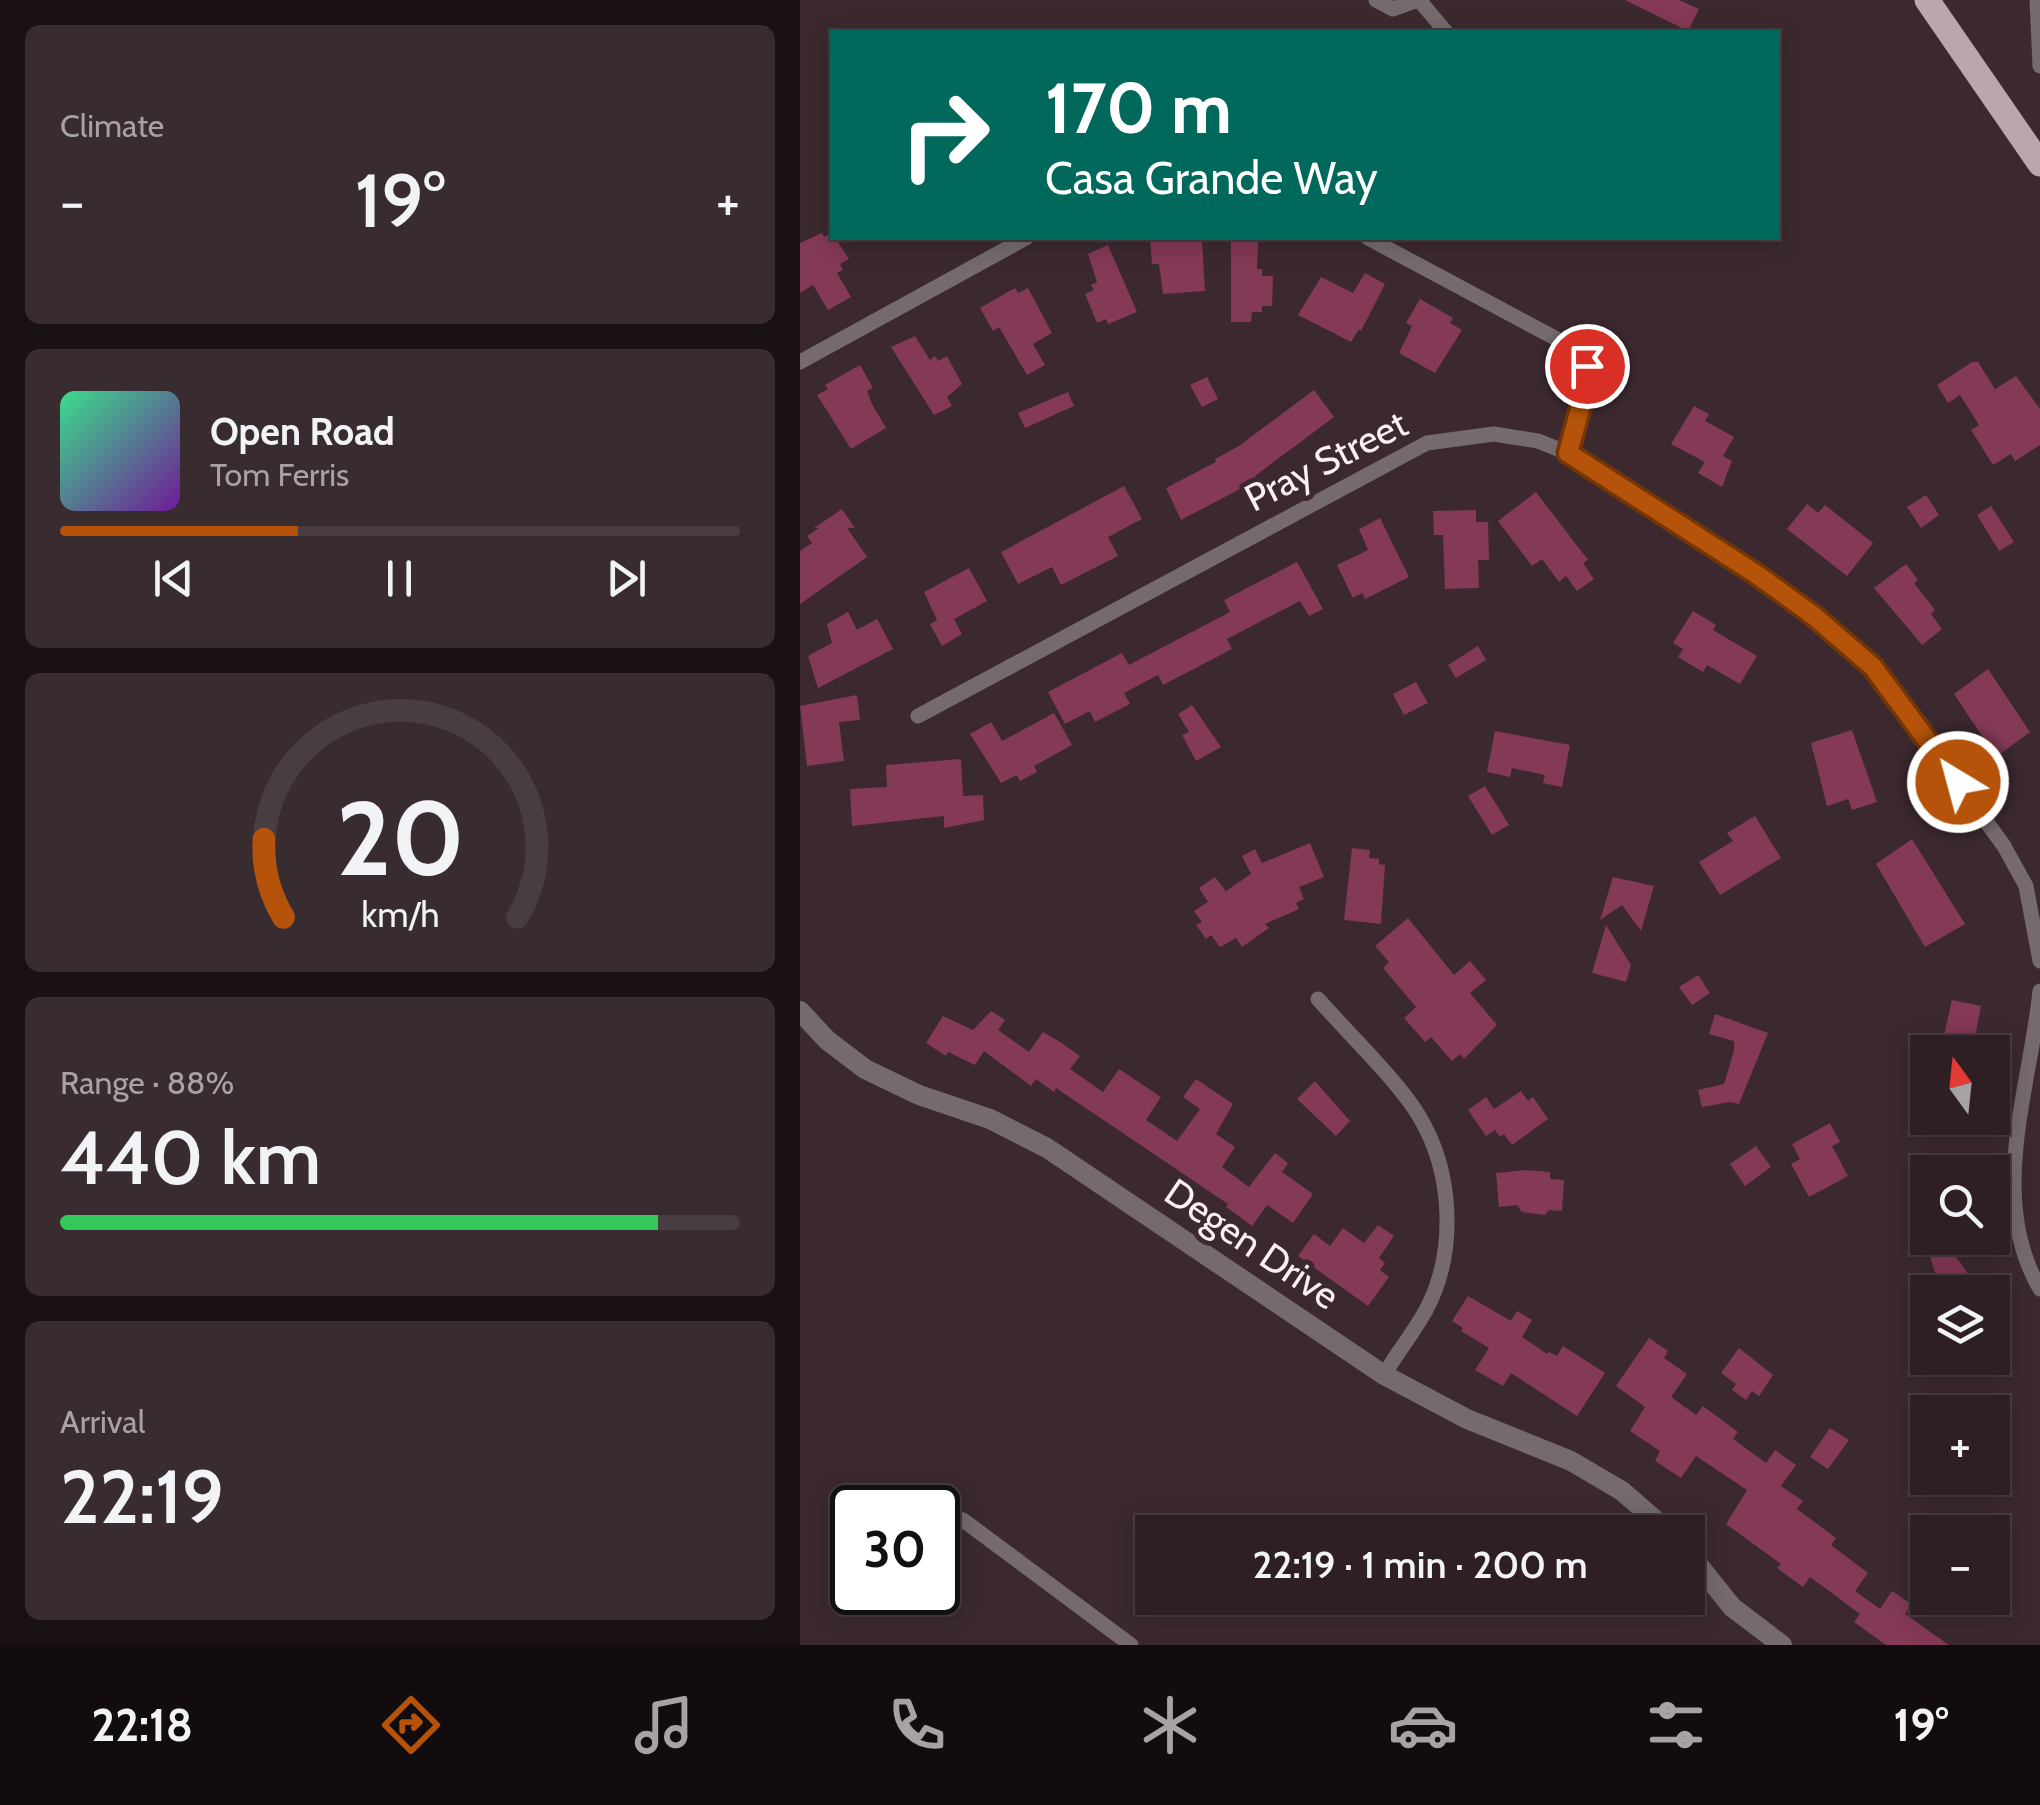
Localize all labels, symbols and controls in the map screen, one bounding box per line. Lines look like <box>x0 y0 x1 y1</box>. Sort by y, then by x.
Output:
text: 170 m <box>1045 65 1232 151</box>
icon: right <box>880 70 1010 200</box>
text: Climate <box>60 106 164 145</box>
text: Casa Grande Way <box>1045 151 1378 205</box>
text: 19° <box>355 155 445 246</box>
text: − <box>60 168 84 235</box>
text: + <box>716 168 740 235</box>
pin <box>1545 324 1630 409</box>
icon: arrive <box>1560 339 1615 394</box>
street label: Pray Street <box>1237 400 1415 521</box>
text: Open Road <box>210 408 395 455</box>
text: Tom Ferris <box>210 455 349 494</box>
icon: previous <box>146 551 201 606</box>
icon: pause <box>372 551 427 606</box>
icon: next <box>599 551 654 606</box>
position arrow <box>1906 730 2010 834</box>
text: 20 <box>336 775 464 901</box>
text: km/h <box>361 893 439 936</box>
north arrow <box>1910 1035 2010 1135</box>
map controls <box>1910 1035 2010 1615</box>
text: Range · 88% <box>60 1063 234 1102</box>
text: 440 km <box>60 1112 321 1203</box>
button: search <box>1910 1155 2010 1255</box>
street label: Degen Drive <box>1156 1168 1348 1319</box>
button: layers <box>1910 1275 2010 1375</box>
button: + <box>1910 1395 2010 1495</box>
text: Arrival <box>60 1402 145 1441</box>
text: 22:19 <box>60 1451 224 1542</box>
speed limit sign: 30 <box>830 1485 960 1615</box>
button: − <box>1910 1515 2010 1615</box>
text: 22:19 · 1 min · 200 m <box>1252 1541 1588 1588</box>
icon: directions <box>376 1690 446 1760</box>
icon: music <box>629 1690 699 1760</box>
icon: phone <box>882 1690 952 1760</box>
icon: climate <box>1135 1690 1205 1760</box>
icon: car <box>1388 1690 1458 1760</box>
icon: filters <box>1641 1690 1711 1760</box>
text: 22:18 <box>91 1698 193 1752</box>
text: 19° <box>1894 1698 1948 1752</box>

